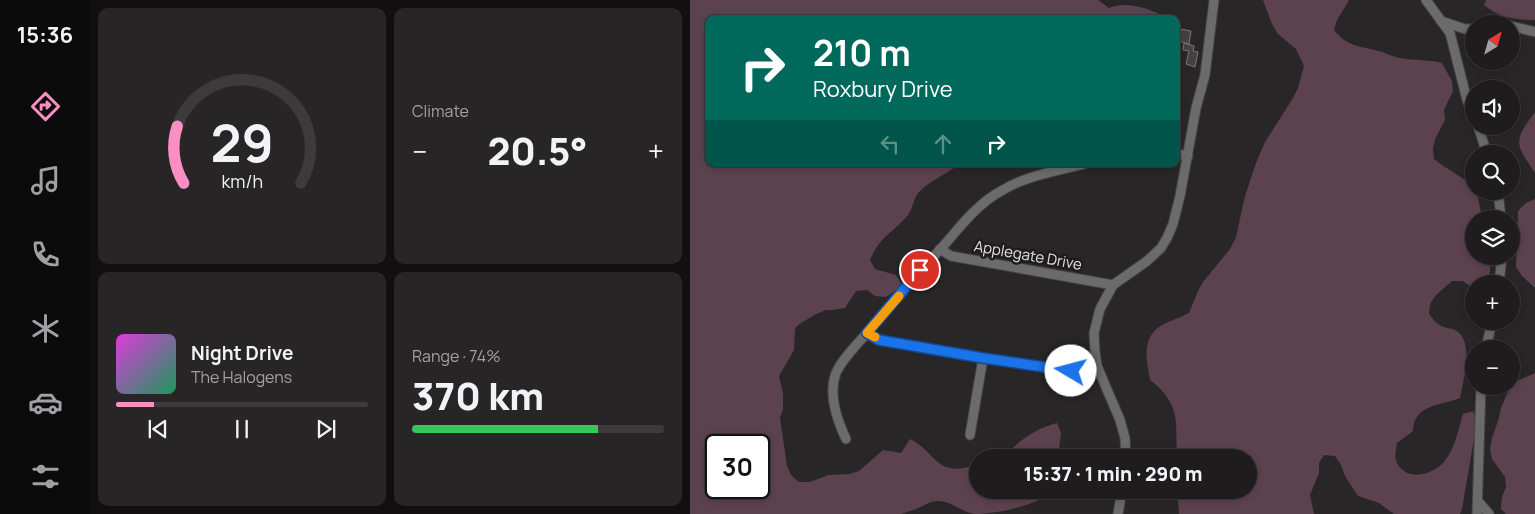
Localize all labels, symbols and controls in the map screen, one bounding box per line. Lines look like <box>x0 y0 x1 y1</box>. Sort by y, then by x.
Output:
north arrow <box>1465 15 1520 70</box>
map controls <box>1465 15 1520 395</box>
text: 15:36 <box>17 20 73 50</box>
text: 210 m <box>813 29 911 77</box>
icon: right <box>730 35 795 100</box>
text: Roxbury Drive <box>813 74 953 104</box>
button: sound <box>1465 80 1520 135</box>
icon: directions <box>28 89 63 124</box>
text: Climate <box>412 100 469 122</box>
text: 29 <box>210 107 274 178</box>
text: 20.5° <box>487 124 588 176</box>
icon: left <box>876 130 904 158</box>
icon: ahead <box>929 130 957 158</box>
icon: right <box>982 130 1010 158</box>
text: − <box>412 132 427 170</box>
text: + <box>648 132 664 170</box>
button: search <box>1465 145 1520 200</box>
icon: music <box>28 163 63 198</box>
text: km/h <box>221 169 263 193</box>
button: layers <box>1465 210 1520 265</box>
street label: Applegate Drive <box>972 235 1084 275</box>
icon: phone <box>28 237 63 272</box>
pin <box>899 249 941 291</box>
icon: arrive <box>906 256 934 284</box>
button: + <box>1465 275 1520 330</box>
icon: climate <box>28 311 63 346</box>
text: Night Drive <box>191 340 293 366</box>
button: − <box>1465 340 1520 395</box>
position arrow <box>1044 344 1096 396</box>
text: Range · 74% <box>412 345 501 367</box>
text: The Halogens <box>191 366 292 388</box>
text: 370 km <box>412 369 544 421</box>
icon: car <box>28 385 63 420</box>
icon: previous <box>144 415 172 443</box>
icon: pause <box>228 415 256 443</box>
icon: next <box>312 415 340 443</box>
speed limit sign: 30 <box>705 434 770 499</box>
icon: filters <box>28 459 63 494</box>
text: 15:37 · 1 min · 290 m <box>1024 461 1202 487</box>

